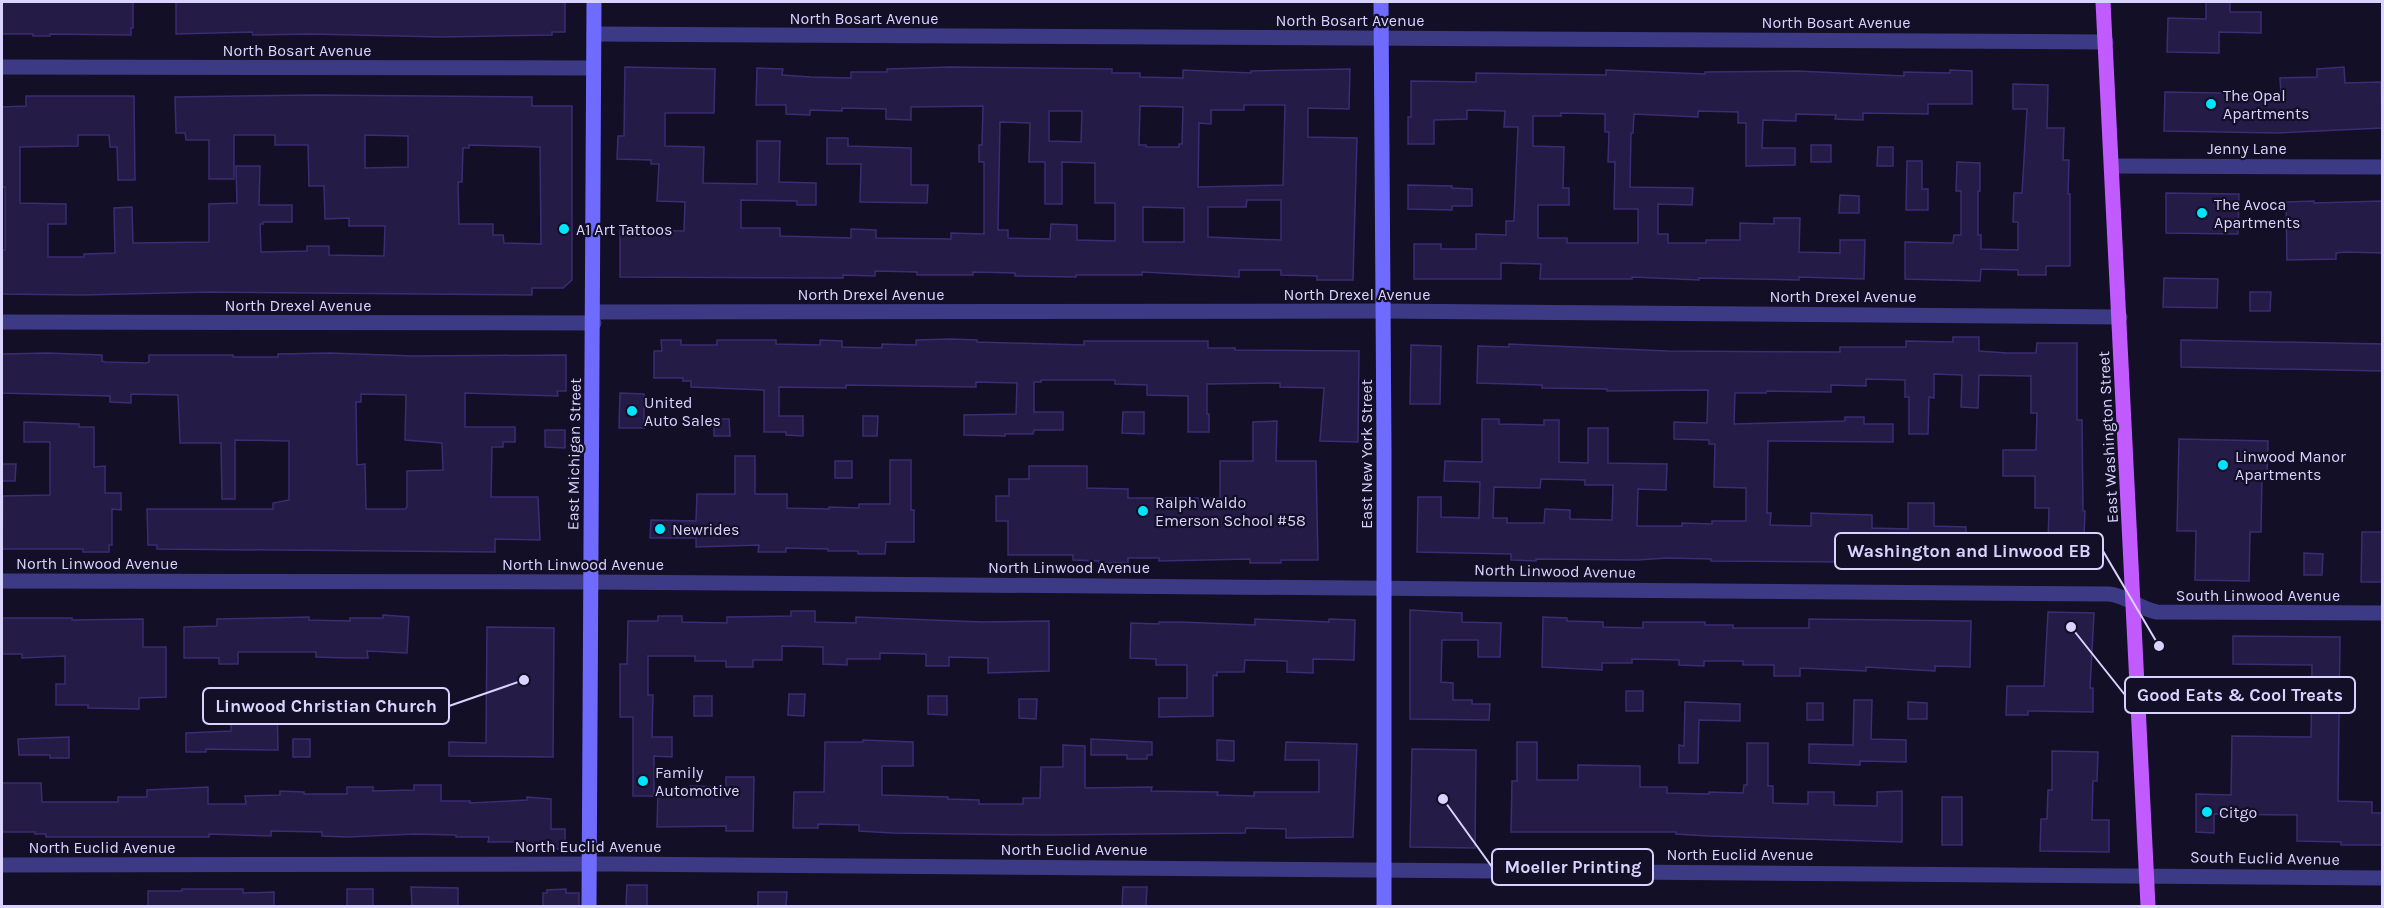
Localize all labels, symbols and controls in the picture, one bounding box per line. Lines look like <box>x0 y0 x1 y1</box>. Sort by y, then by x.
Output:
street label: North Bosart Avenue <box>789 9 939 28</box>
street label: North Bosart Avenue <box>1275 11 1425 30</box>
street label: North Bosart Avenue <box>1761 13 1911 32</box>
street label: North Bosart Avenue <box>222 41 372 60</box>
place label: The Opal Apartments <box>2223 86 2309 123</box>
marker: The Opal Apartments <box>2204 97 2218 111</box>
street label: Jenny Lane <box>2207 139 2287 158</box>
place label: The Avoca Apartments <box>2214 195 2300 232</box>
marker: The Avoca Apartments <box>2195 206 2209 220</box>
place label: A1 Art Tattoos <box>576 220 672 239</box>
marker: A1 Art Tattoos <box>557 222 571 236</box>
street label: North Drexel Avenue <box>798 285 944 304</box>
street label: North Drexel Avenue <box>1284 285 1430 304</box>
street label: North Drexel Avenue <box>1770 287 1916 306</box>
street label: North Drexel Avenue <box>225 296 371 315</box>
street label: East Washington Street <box>2094 350 2122 524</box>
street label: East Michigan Street <box>563 378 585 530</box>
street label: East New York Street <box>1357 379 1376 529</box>
place label: United Auto Sales <box>644 393 721 430</box>
marker: United Auto Sales <box>625 404 639 418</box>
place label: Linwood Manor Apartments <box>2235 447 2346 484</box>
marker: Linwood Manor Apartments <box>2216 458 2230 472</box>
place label: Ralph Waldo Emerson School #58 <box>1155 493 1306 530</box>
marker: Ralph Waldo Emerson School #58 <box>1136 504 1150 518</box>
place label: Newrides <box>672 520 739 539</box>
marker: Newrides <box>653 522 667 536</box>
callout: Washington and Linwood EB <box>1835 533 2103 569</box>
text: Washington and Linwood EB <box>1847 540 2091 562</box>
street label: North Linwood Avenue <box>16 554 178 573</box>
street label: North Linwood Avenue <box>502 555 664 574</box>
street label: North Linwood Avenue <box>988 558 1150 577</box>
street label: North Linwood Avenue <box>1474 560 1636 582</box>
street label: South Linwood Avenue <box>2176 586 2340 605</box>
callout: Good Eats & Cool Treats <box>2125 677 2355 713</box>
text: Good Eats & Cool Treats <box>2137 684 2343 706</box>
callout: Linwood Christian Church <box>203 688 449 724</box>
text: Linwood Christian Church <box>215 695 437 717</box>
place label: Family Automotive <box>655 763 739 800</box>
marker: Family Automotive <box>636 774 650 788</box>
place label: Citgo <box>2219 803 2257 822</box>
marker: Citgo <box>2200 805 2214 819</box>
street label: North Euclid Avenue <box>514 837 662 856</box>
street label: North Euclid Avenue <box>28 838 176 857</box>
street label: North Euclid Avenue <box>1000 840 1148 859</box>
street label: North Euclid Avenue <box>1666 845 1814 864</box>
street label: South Euclid Avenue <box>2190 847 2340 869</box>
callout: Moeller Printing <box>1492 849 1653 885</box>
text: Moeller Printing <box>1505 856 1642 878</box>

